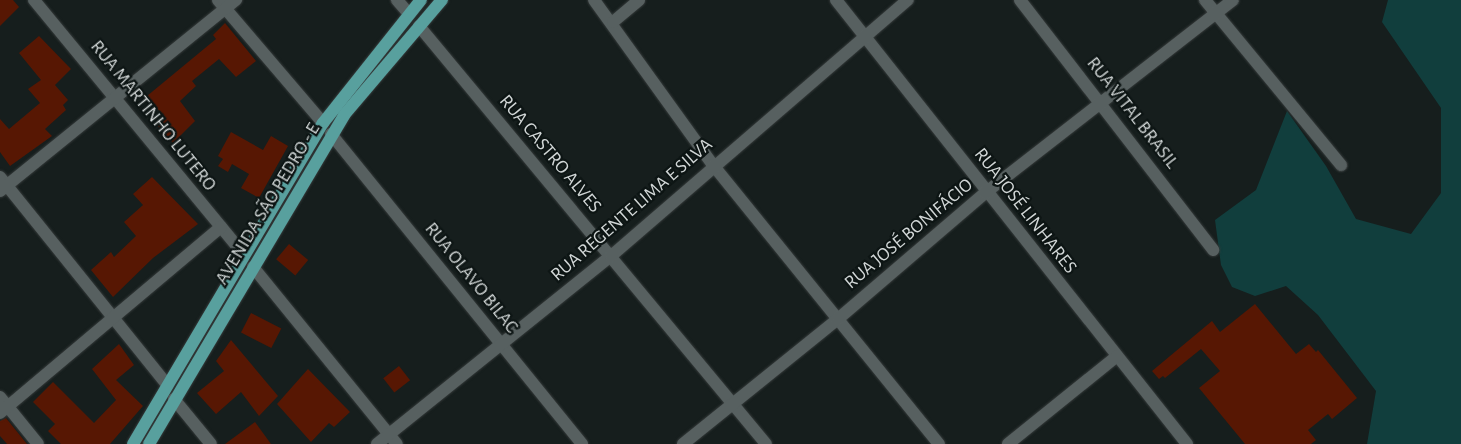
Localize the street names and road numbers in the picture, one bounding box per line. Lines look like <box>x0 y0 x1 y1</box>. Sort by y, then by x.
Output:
street label: RUA MARTINHO LUTERO <box>85 36 221 196</box>
street label: RUA VITAL BRASIL <box>1081 53 1183 173</box>
street label: RUA CASTRO ALVES <box>494 90 606 218</box>
street label: AVENIDA SÃO PEDRO - E <box>211 119 325 289</box>
street label: RUA REGENTE LIMA E SILVA <box>546 134 718 286</box>
street label: RUA JOSÉ LINHARES <box>969 144 1081 278</box>
street label: RUA JOSÉ BONIFÁCIO <box>840 174 978 294</box>
street label: RUA OLAVO BILAC <box>419 218 523 338</box>

